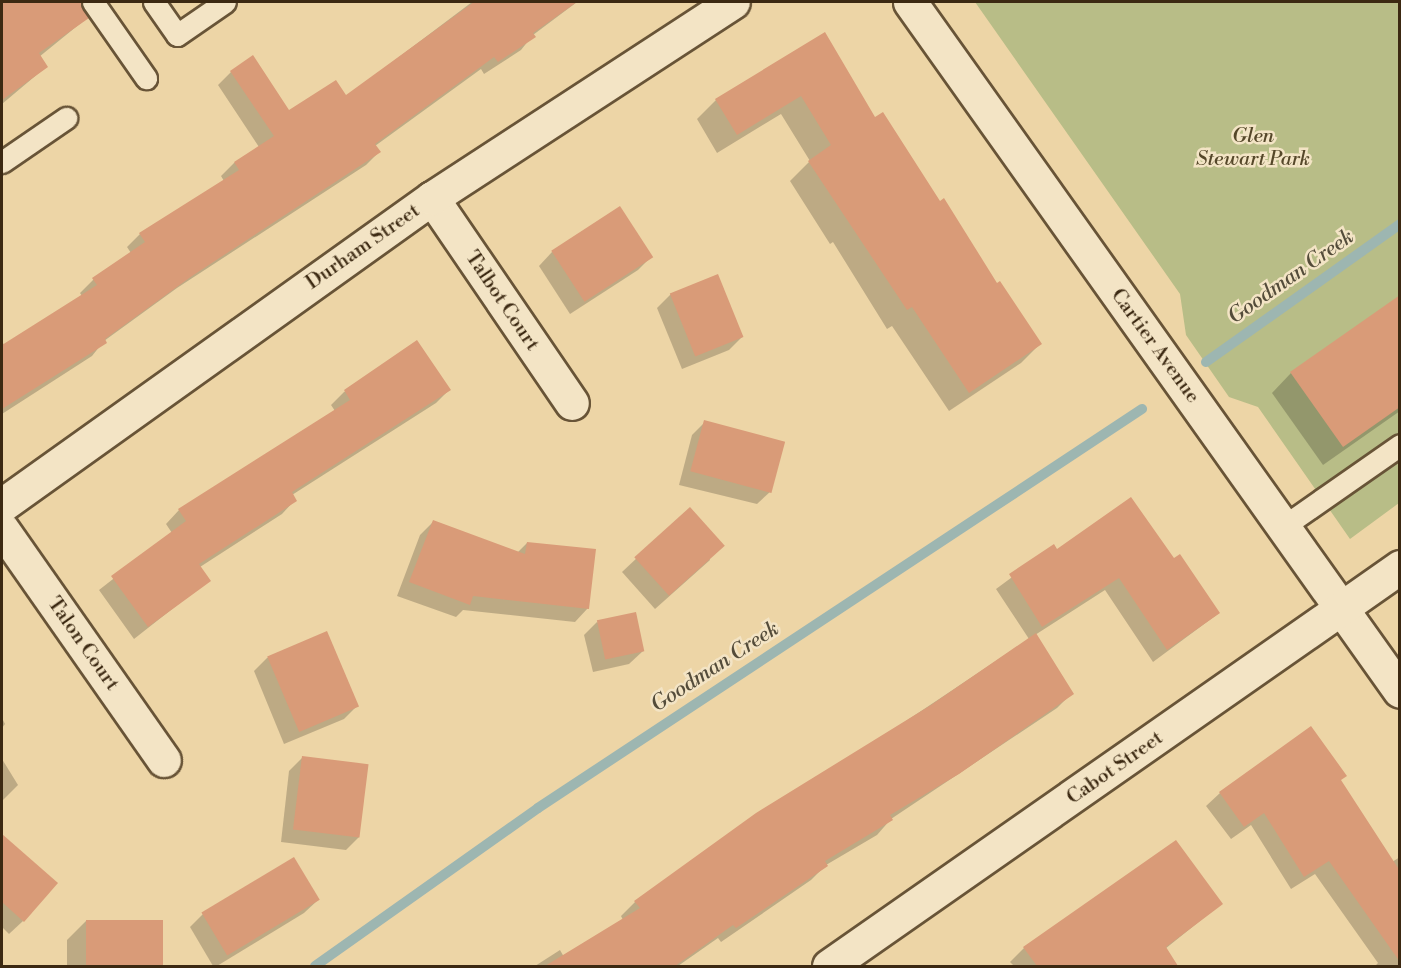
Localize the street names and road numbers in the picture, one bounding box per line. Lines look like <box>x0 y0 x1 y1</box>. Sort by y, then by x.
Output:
street label: Durham Street <box>302 199 424 295</box>
street label: Talbot Court <box>460 247 544 355</box>
street label: Cartier Avenue <box>1105 284 1205 408</box>
street label: Talon Court <box>42 593 124 695</box>
street label: Cabot Street <box>1062 726 1168 810</box>

